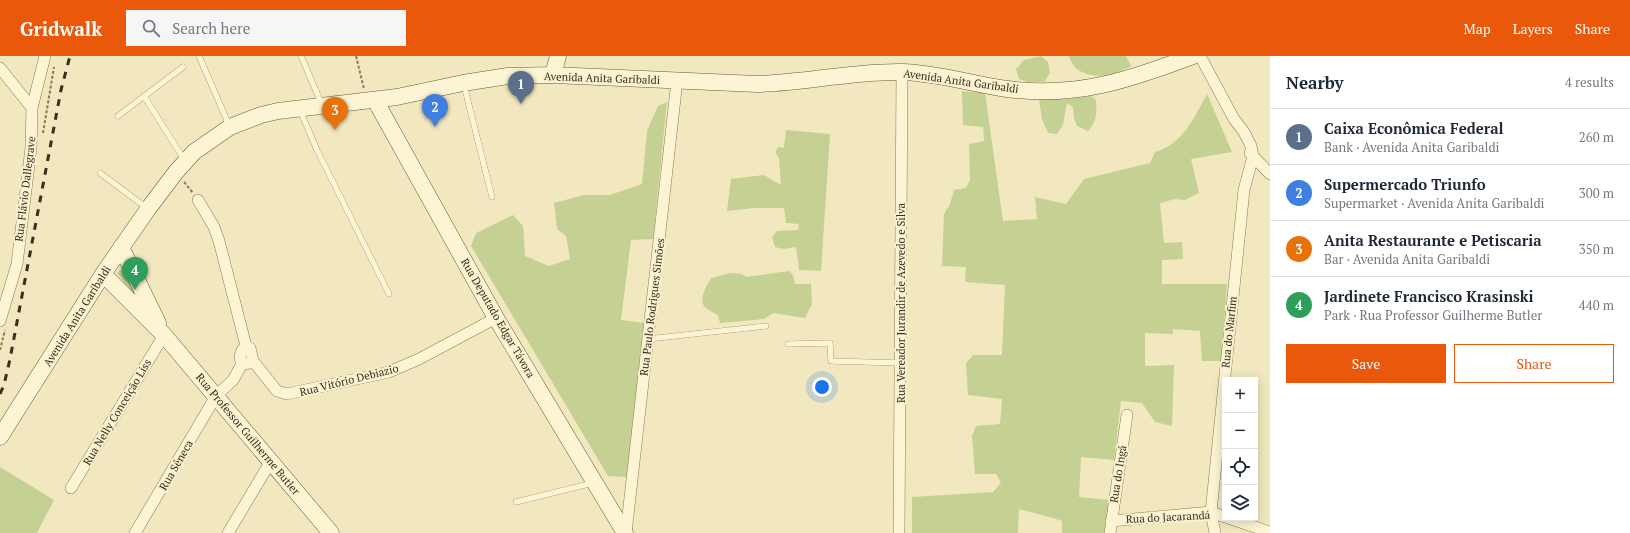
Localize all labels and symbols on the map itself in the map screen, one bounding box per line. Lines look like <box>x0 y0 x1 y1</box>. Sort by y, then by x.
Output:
street label: Avenida Anita Garibaldi <box>902 66 1020 96</box>
street label: Avenida Anita Garibaldi <box>544 69 660 87</box>
pin: 1 <box>508 71 534 104</box>
pin: 2 <box>422 94 448 127</box>
pin: 3 <box>322 97 348 130</box>
street label: Rua Flávio Dallegrave <box>12 135 38 242</box>
street label: Rua Vereador Jurandir de Azevedo e Silva <box>894 202 908 403</box>
street label: Rua Paulo Rodrigues Simões <box>637 237 667 377</box>
street label: Rua Deputado Edgar Távora <box>458 256 538 381</box>
pin: 4 <box>122 257 148 290</box>
street label: Avenida Anita Garibaldi <box>40 263 114 369</box>
street label: Rua do Marfim <box>1218 295 1240 368</box>
street label: Rua Nelly Conceição Liss <box>80 356 154 468</box>
street label: Rua Vitório Debiazio <box>298 361 400 399</box>
street label: Rua Professor Guilherme Butler <box>193 370 304 498</box>
your location <box>812 377 832 397</box>
street label: Rua Sêneca <box>156 437 196 493</box>
street label: Rua do Ingá <box>1107 444 1130 504</box>
street label: Rua do Jacarandá <box>1126 508 1211 526</box>

